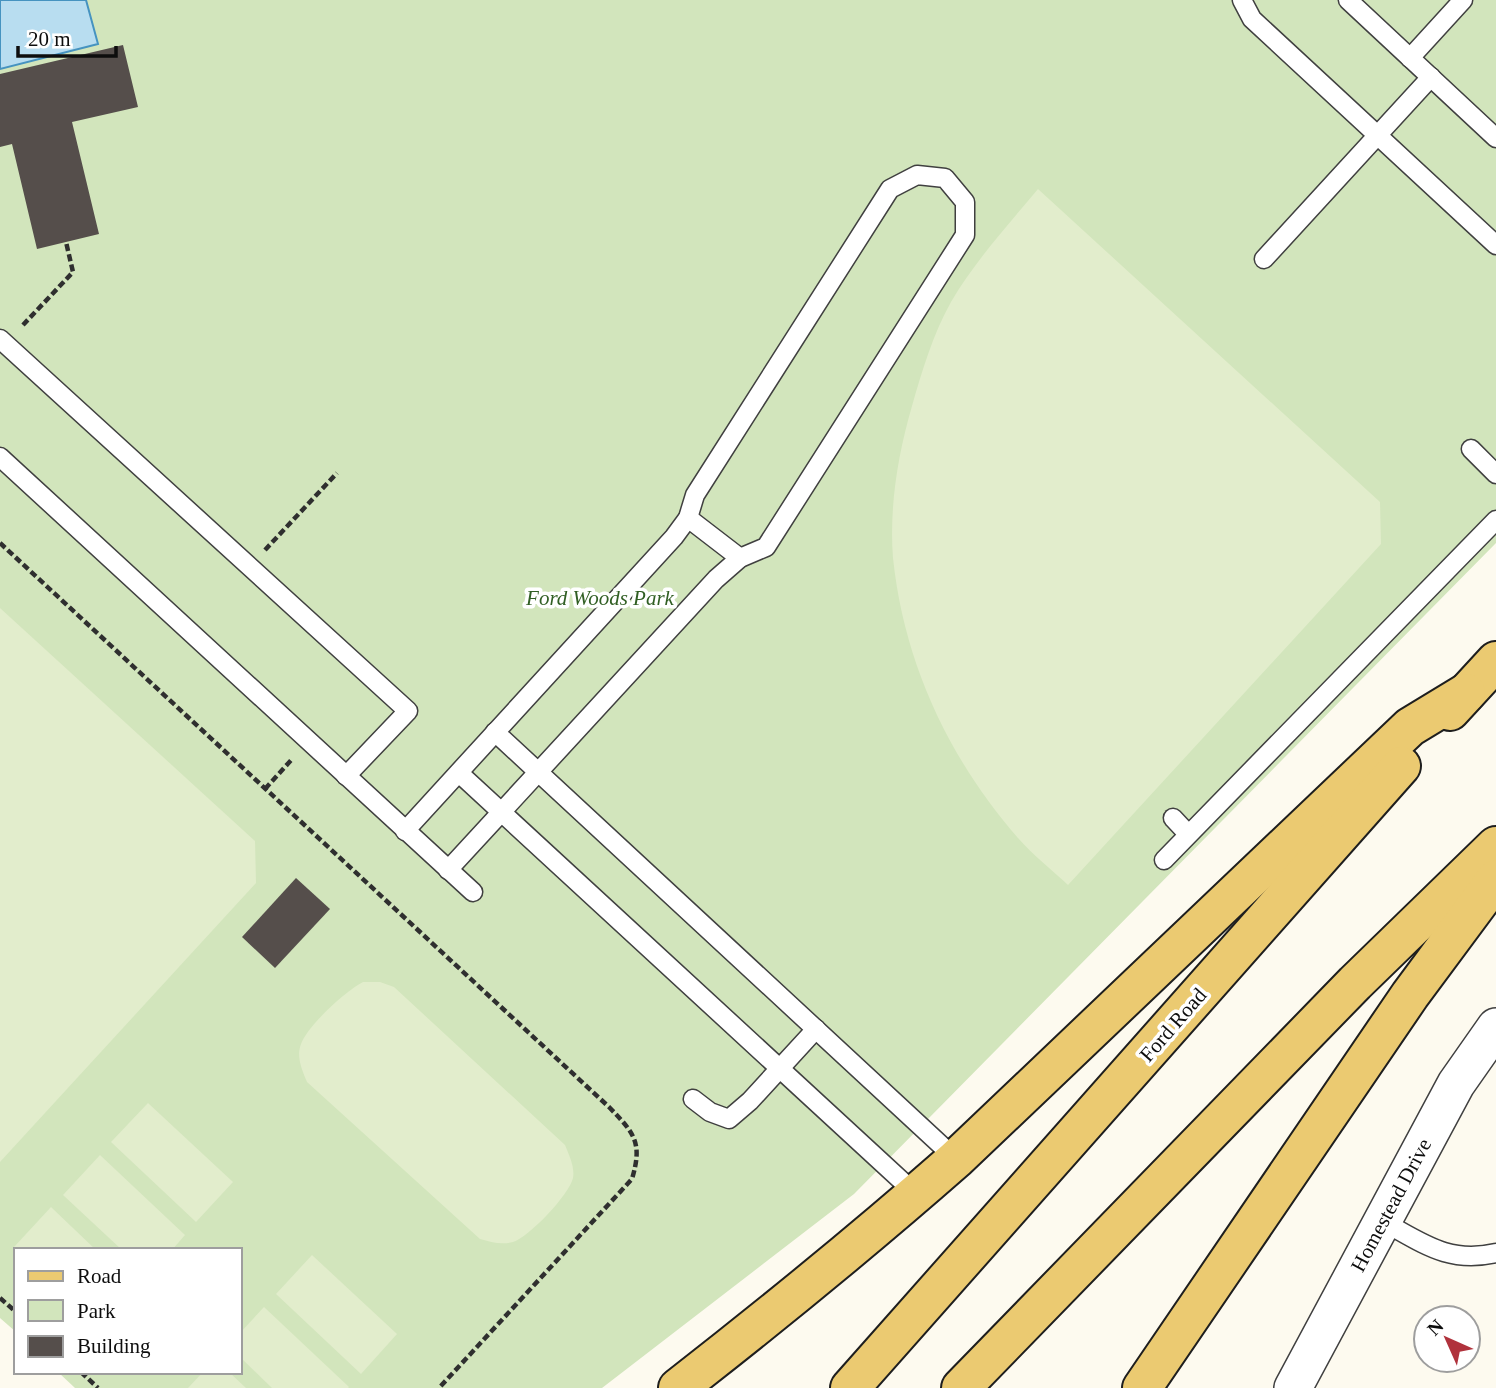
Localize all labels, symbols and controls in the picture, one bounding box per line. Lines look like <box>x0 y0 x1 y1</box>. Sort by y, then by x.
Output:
scale bar <box>18 14 116 58</box>
text: 20 m <box>28 27 71 51</box>
park label: Ford Woods Park <box>525 586 675 610</box>
street label: Ford Road <box>1135 983 1212 1067</box>
street label: Homestead Drive <box>1346 1134 1436 1276</box>
legend <box>14 1248 242 1374</box>
text: Road <box>77 1264 122 1288</box>
text: Park <box>77 1299 116 1323</box>
north arrow <box>1412 1304 1482 1374</box>
text: N <box>1423 1315 1448 1340</box>
text: Building <box>77 1334 151 1358</box>

